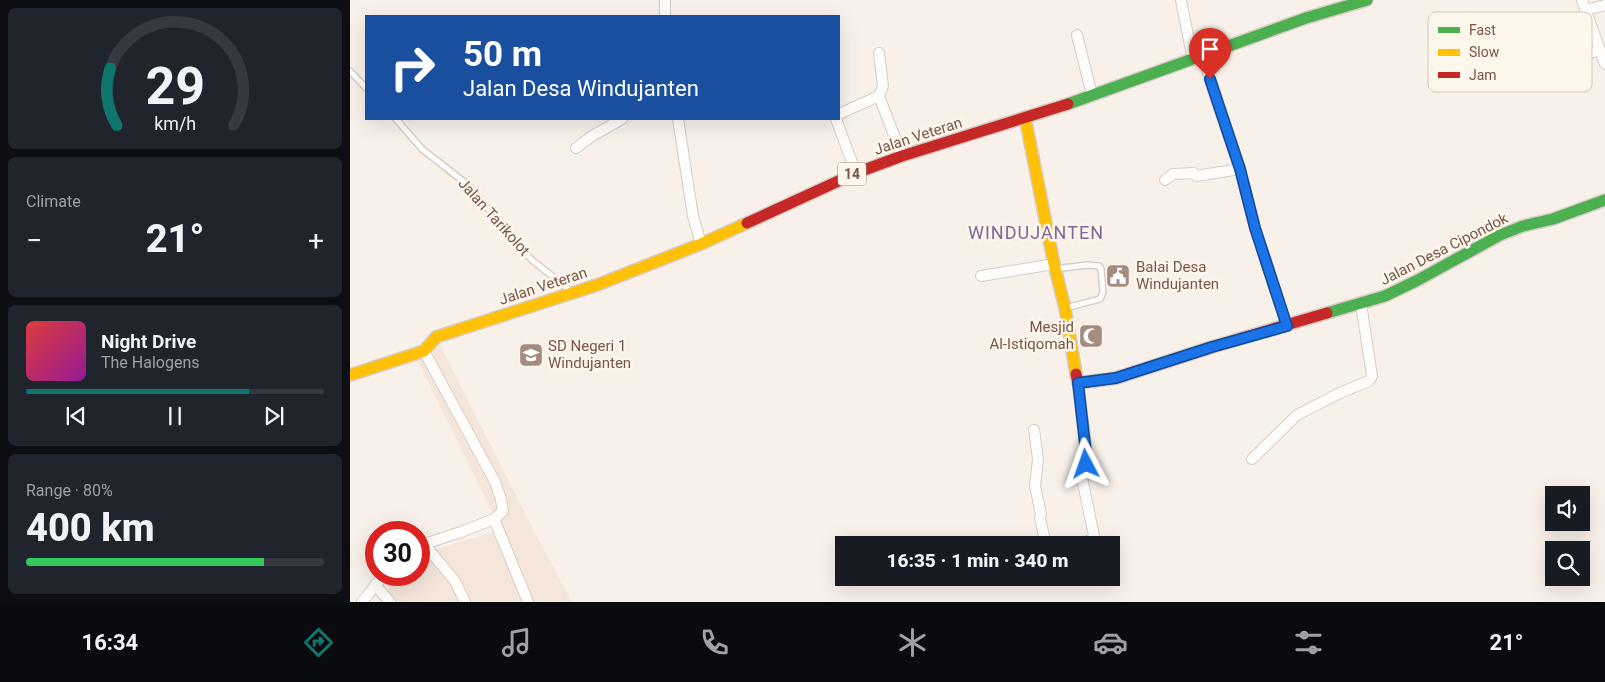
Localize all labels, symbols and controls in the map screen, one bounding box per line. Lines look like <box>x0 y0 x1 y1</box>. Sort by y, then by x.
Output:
legend <box>1428 12 1592 92</box>
text: Fast <box>1469 22 1496 38</box>
pin <box>1189 28 1231 79</box>
text: 50 m <box>463 34 542 75</box>
icon: right <box>380 35 445 100</box>
icon: arrive <box>1196 35 1224 63</box>
text: Slow <box>1469 44 1500 60</box>
text: 29 <box>145 56 205 117</box>
text: Jam <box>1469 67 1497 83</box>
text: Jalan Desa Windujanten <box>463 76 699 101</box>
text: km/h <box>154 113 196 134</box>
street label: Jalan Veteran <box>872 113 964 159</box>
road number: 14 <box>838 162 866 185</box>
street label: Jalan Tarikolot <box>454 174 534 260</box>
text: Climate <box>26 192 81 211</box>
street label: Jalan Desa Cipondok <box>1377 209 1511 289</box>
text: 21° <box>146 217 204 261</box>
district label: WINDUJANTEN <box>968 222 1104 243</box>
text: − <box>26 224 42 257</box>
text: + <box>308 224 324 257</box>
place label: Balai Desa Windujanten <box>1136 258 1219 293</box>
street label: Jalan Veteran <box>497 263 589 309</box>
public building icon: Balai Desa Windujanten <box>1105 263 1131 289</box>
place label: Mesjid Al-Istiqomah <box>989 318 1074 353</box>
mosque icon: Mesjid Al-Istiqomah <box>1078 323 1104 349</box>
text: Night Drive <box>101 330 196 353</box>
place label: SD Negeri 1 Windujanten <box>548 337 631 372</box>
school or university icon: SD Negeri 1 Windujanten <box>518 342 544 368</box>
text: The Halogens <box>101 353 200 372</box>
icon: previous <box>62 402 90 430</box>
icon: pause <box>161 402 189 430</box>
icon: next <box>260 402 288 430</box>
position arrow <box>1059 437 1111 489</box>
text: Range · 80% <box>26 481 113 500</box>
map controls <box>1545 486 1590 586</box>
button: sound <box>1545 486 1590 531</box>
text: 400 km <box>26 506 155 550</box>
speed limit sign: 30 <box>365 521 430 586</box>
button: search <box>1545 541 1590 586</box>
text: 16:35 · 1 min · 340 m <box>886 549 1069 572</box>
icon: directions <box>301 625 336 660</box>
icon: music <box>499 625 534 660</box>
icon: phone <box>697 625 732 660</box>
icon: climate <box>895 625 930 660</box>
icon: car <box>1093 625 1128 660</box>
icon: filters <box>1291 625 1326 660</box>
text: 16:34 <box>82 630 138 655</box>
text: 21° <box>1490 630 1523 655</box>

